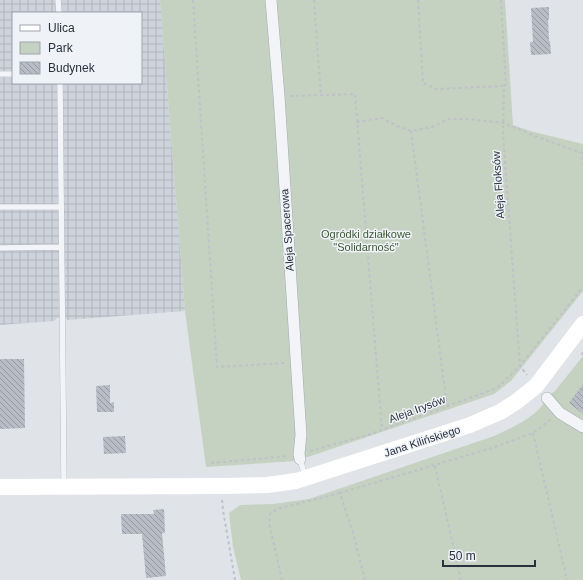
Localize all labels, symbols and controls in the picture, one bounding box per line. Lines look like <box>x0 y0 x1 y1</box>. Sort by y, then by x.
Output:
legend <box>12 12 142 84</box>
text: Ulica <box>48 21 75 35</box>
text: Park <box>48 41 74 55</box>
text: Budynek <box>48 61 96 75</box>
street label: Aleja Floksów <box>490 151 506 219</box>
street label: Aleja Spacerowa <box>278 188 296 272</box>
park label: Ogródki działkowe "Solidarność" <box>321 228 411 253</box>
street label: Aleja Irysów <box>387 393 447 425</box>
street label: Jana Kilińskiego <box>382 423 462 459</box>
scale bar <box>443 542 535 568</box>
text: 50 m <box>449 549 476 563</box>

